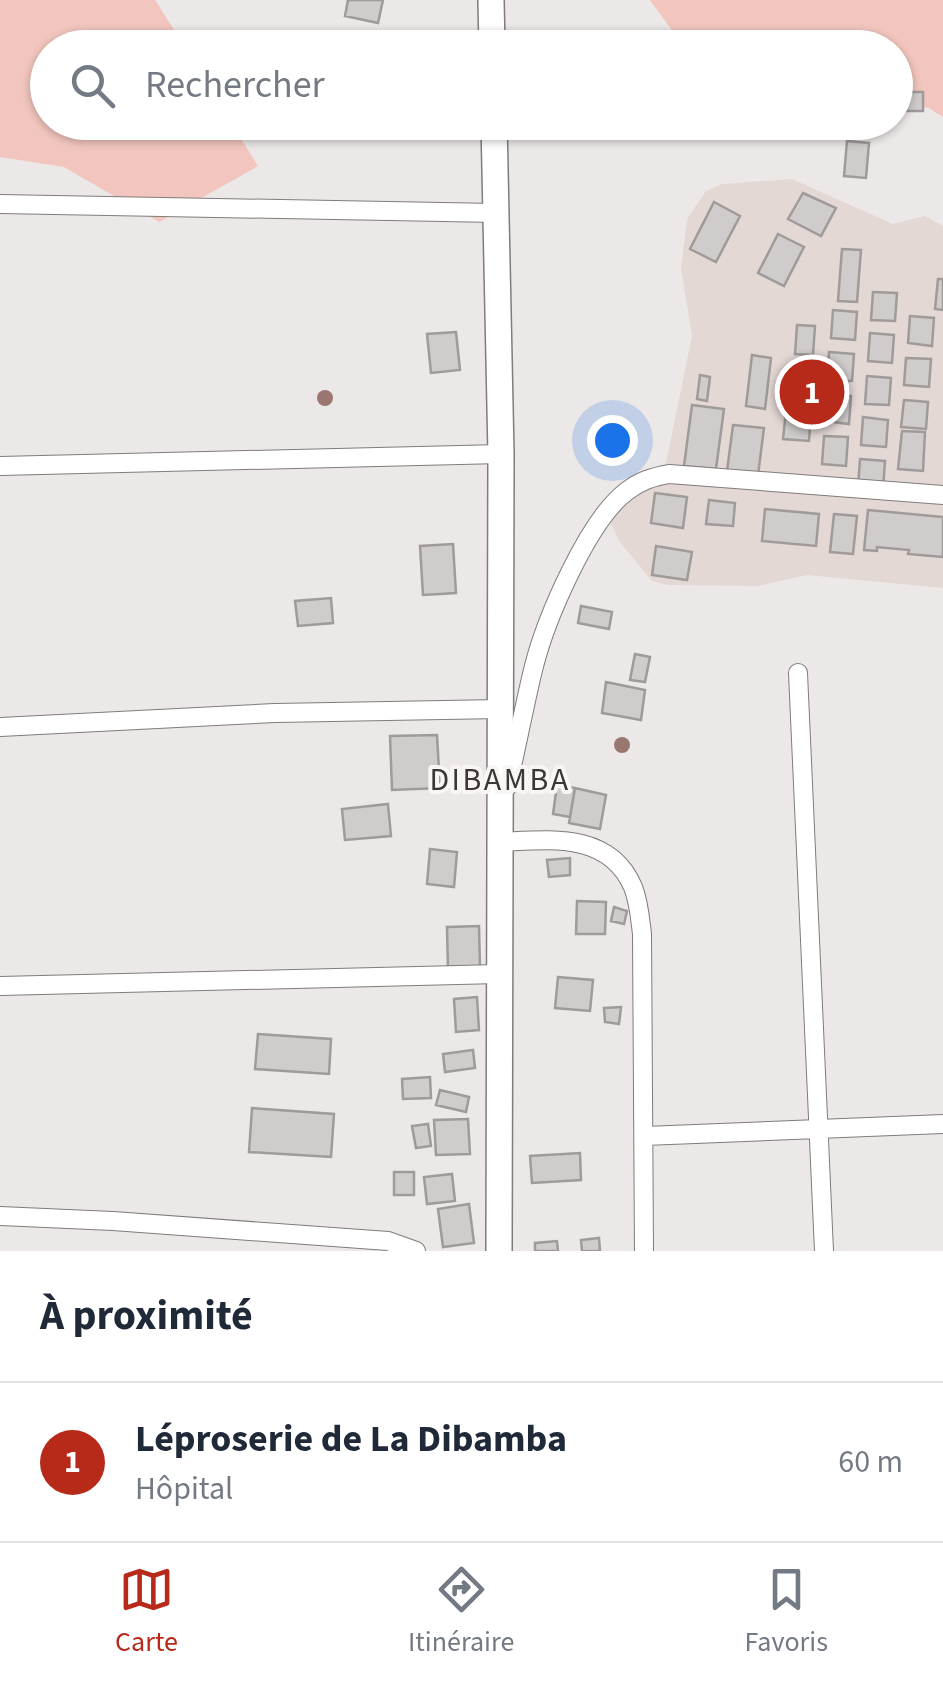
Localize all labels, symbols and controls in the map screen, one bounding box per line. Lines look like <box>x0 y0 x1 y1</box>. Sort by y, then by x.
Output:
search box <box>30 30 913 140</box>
icon: search <box>65 58 120 113</box>
text: Rechercher <box>145 58 325 112</box>
pin: 1 <box>780 354 844 430</box>
your location <box>587 415 638 466</box>
district label: DIBAMBA <box>429 757 571 803</box>
text: À proximité <box>40 1286 253 1346</box>
text: Léproserie de La Dibamba <box>135 1412 567 1466</box>
text: 1 <box>64 1439 81 1485</box>
text: 60 m <box>838 1439 903 1485</box>
text: Hôpital <box>135 1466 233 1512</box>
tab: Carte <box>115 1562 178 1662</box>
tab: Itinéraire <box>408 1562 514 1662</box>
tab: Favoris <box>744 1562 828 1662</box>

